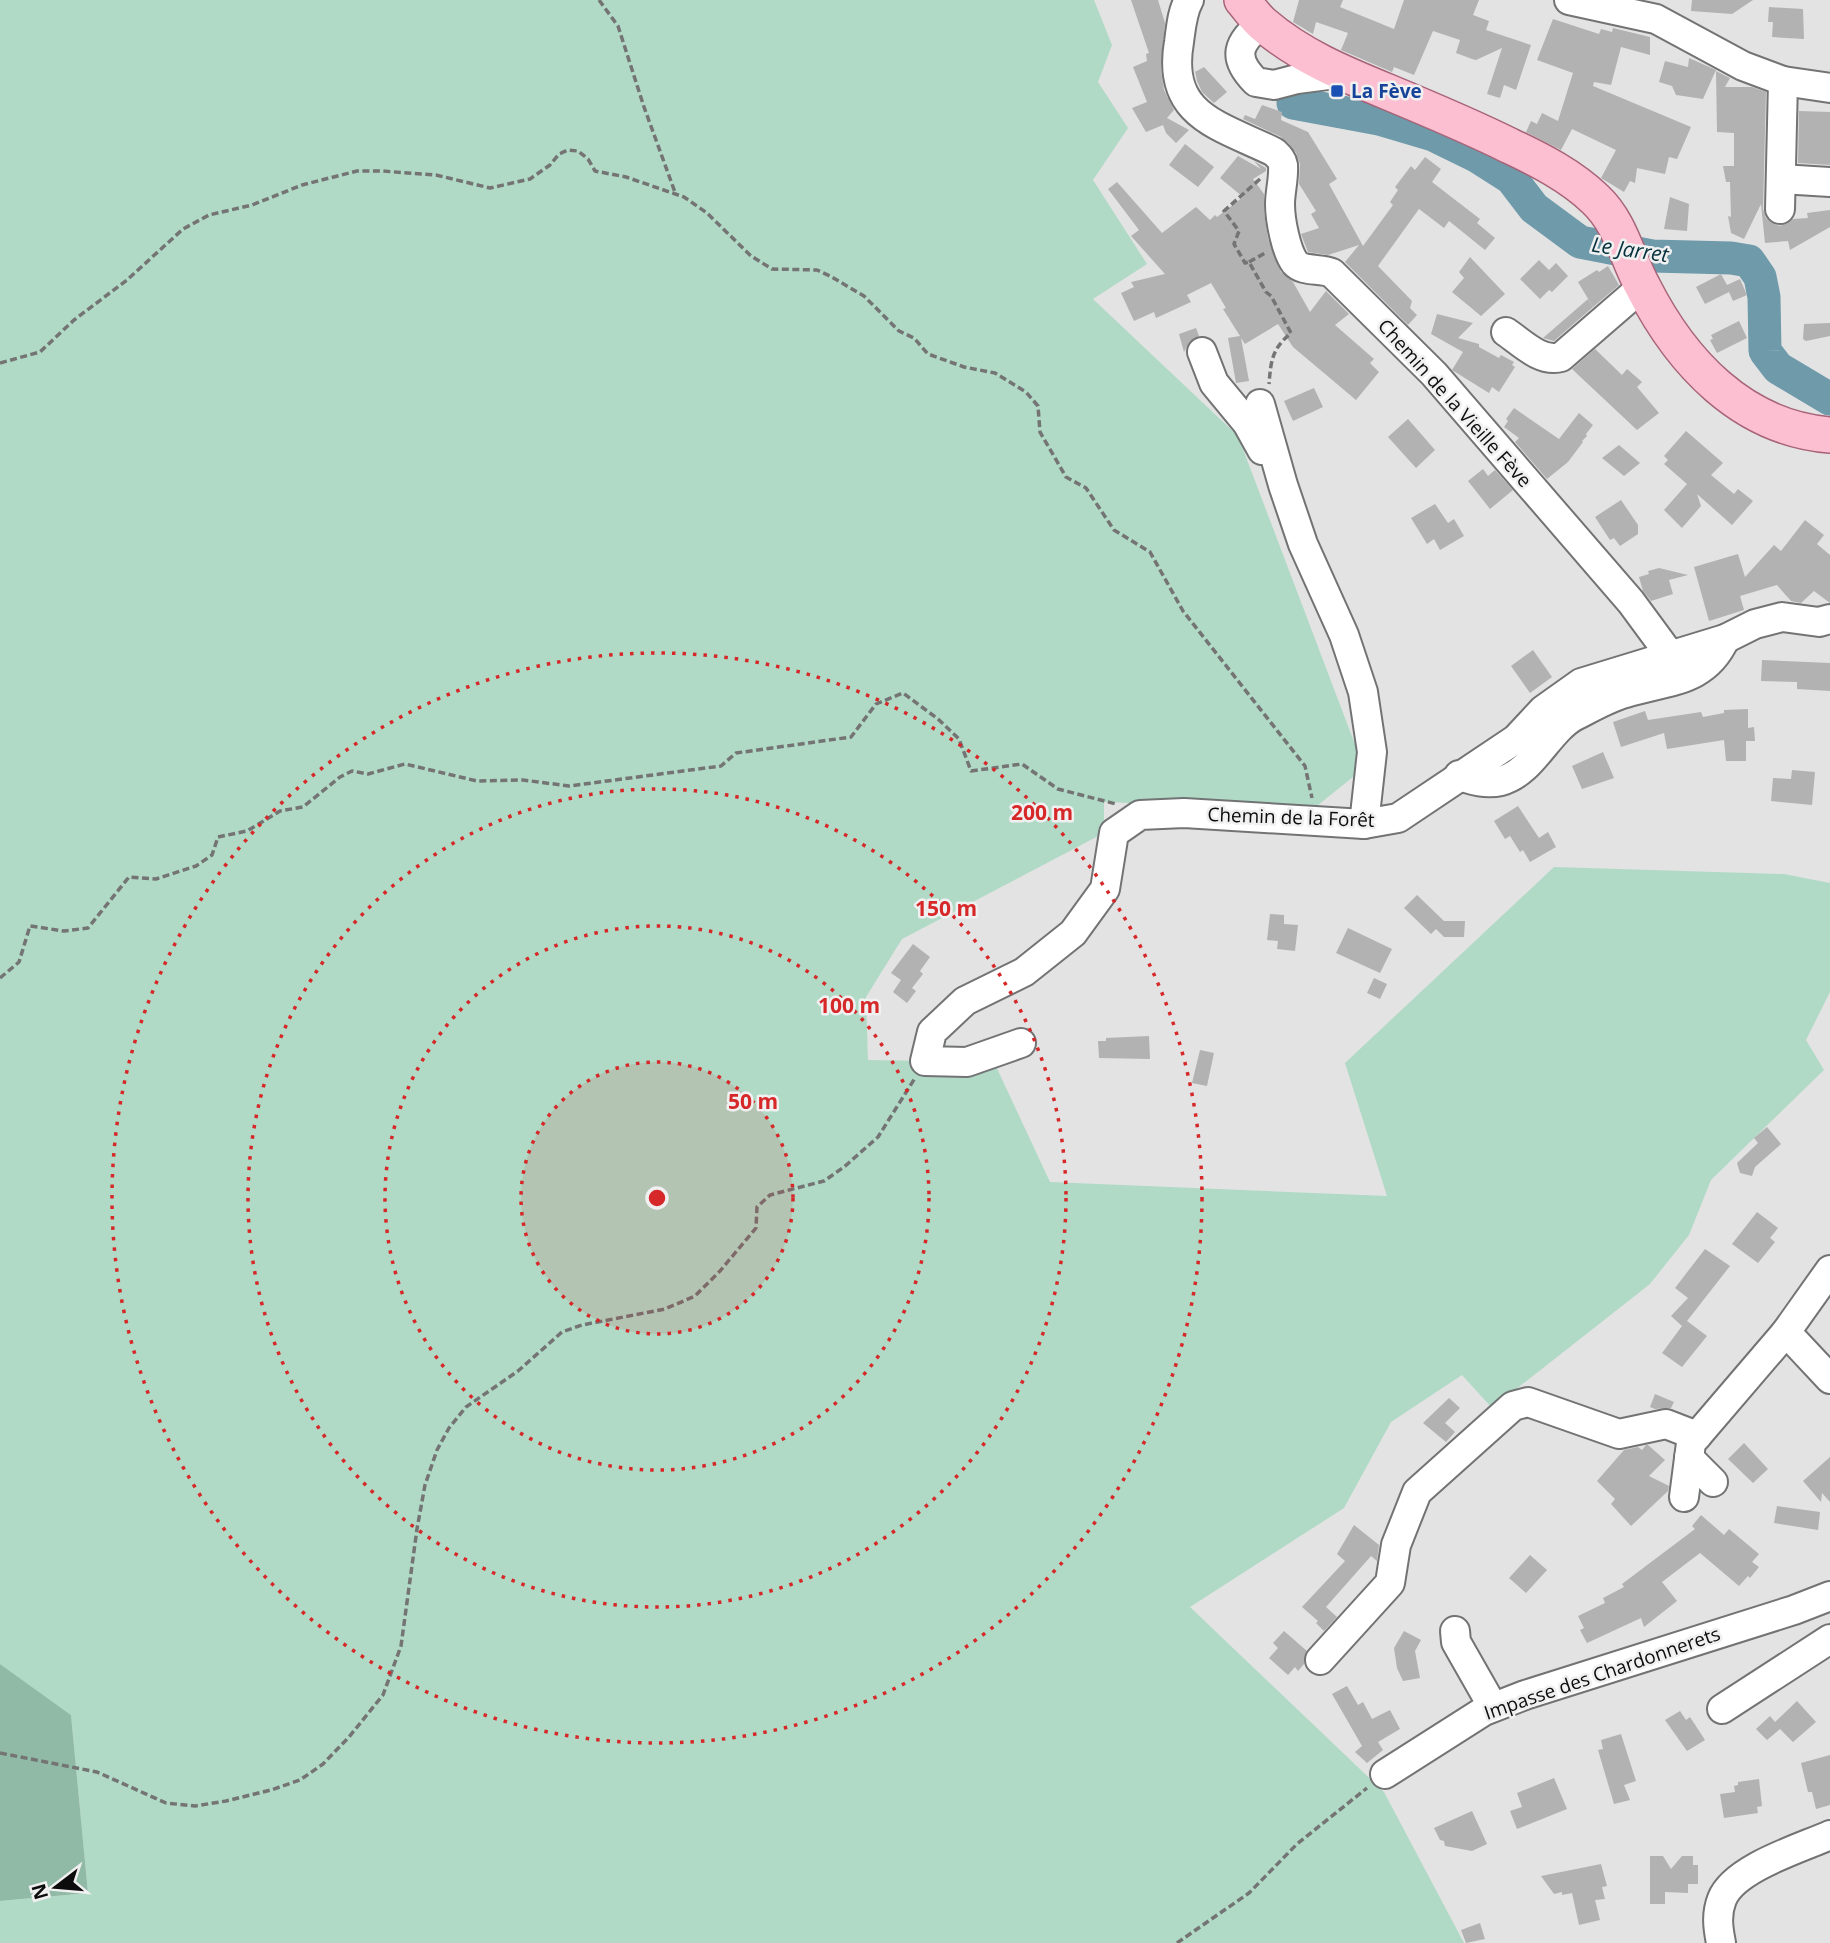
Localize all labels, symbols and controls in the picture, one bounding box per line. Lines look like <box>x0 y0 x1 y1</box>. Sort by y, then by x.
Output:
place label: La Fève <box>1351 78 1422 104</box>
marker: La Fève <box>1329 83 1345 99</box>
water label: Le Jarret <box>1590 230 1672 268</box>
street label: Chemin de la Vieille Fève <box>1372 313 1538 493</box>
text: 200 m <box>1011 798 1073 826</box>
street label: Chemin de la Forêt <box>1207 801 1375 833</box>
text: 150 m <box>915 894 977 922</box>
text: 100 m <box>818 991 880 1019</box>
text: 50 m <box>728 1087 778 1115</box>
centre of rings <box>645 1186 669 1210</box>
street label: Impasse des Chardonnerets <box>1480 1620 1724 1726</box>
north arrow <box>21 1852 91 1922</box>
text: N <box>25 1881 54 1903</box>

